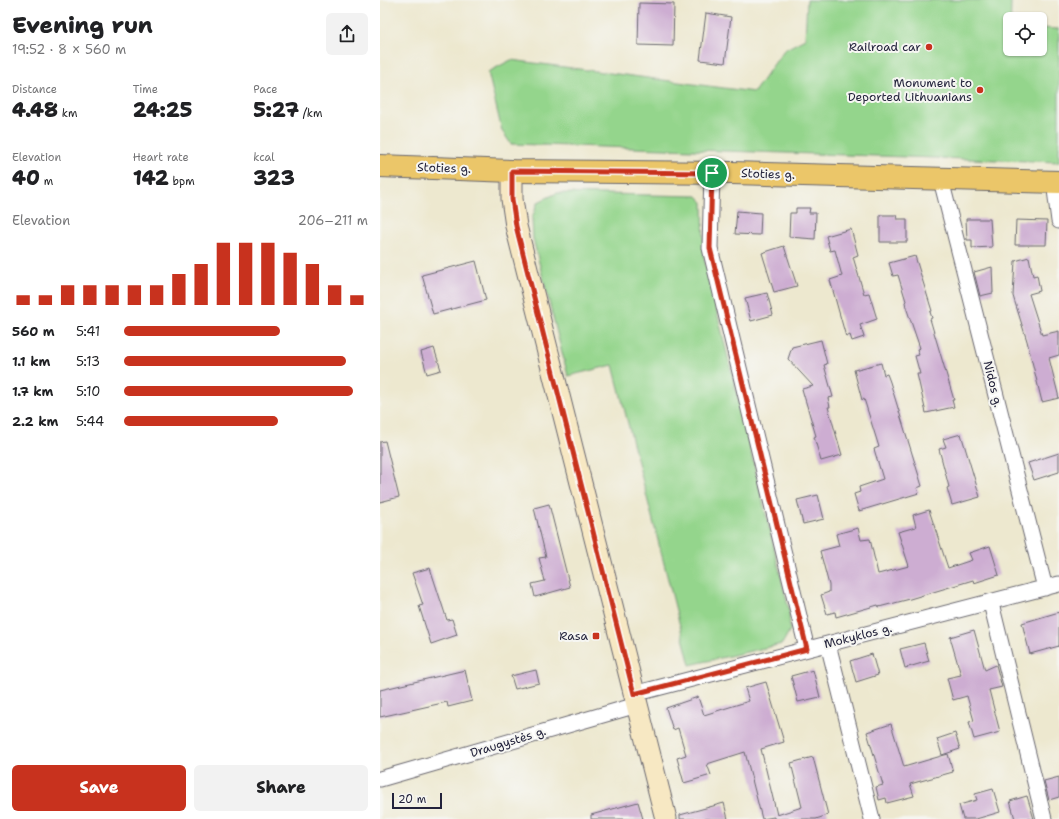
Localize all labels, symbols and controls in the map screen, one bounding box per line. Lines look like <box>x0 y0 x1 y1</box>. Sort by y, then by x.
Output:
text: Evening run <box>12 11 153 40</box>
map controls <box>1003 12 1047 56</box>
button: locate <box>1003 12 1047 56</box>
button: share <box>326 13 368 55</box>
place label: Railroad car <box>849 39 921 55</box>
text: 19:52 · 8 × 560 m <box>12 41 126 58</box>
marker: Railroad car <box>924 42 934 52</box>
place label: Monument to Deported Lithuanians <box>848 75 972 105</box>
text: Distance <box>12 82 57 97</box>
text: Time <box>133 82 158 97</box>
text: Pace <box>253 82 278 97</box>
marker: Monument to Deported Lithuanians <box>975 85 985 95</box>
text: 4.48 <box>12 97 58 123</box>
text: 24:25 <box>133 97 192 123</box>
text: 5:27 <box>253 97 299 123</box>
text: km <box>58 106 77 121</box>
text: /km <box>299 106 322 121</box>
text: Elevation <box>12 150 61 165</box>
text: Heart rate <box>133 150 189 165</box>
text: kcal <box>253 150 275 165</box>
pin <box>695 156 729 190</box>
street label: Stoties g. <box>417 159 471 177</box>
icon: arrive <box>701 162 723 184</box>
text: 40 <box>12 165 40 191</box>
text: 142 <box>133 165 169 191</box>
text: 323 <box>253 165 295 191</box>
street label: Stoties g. <box>741 165 795 183</box>
text: m <box>40 174 53 189</box>
text: bpm <box>169 174 195 189</box>
text: Elevation <box>12 212 70 229</box>
text: 206–211 m <box>298 212 368 229</box>
text: 560 m <box>12 323 55 340</box>
text: 5:41 <box>76 323 100 340</box>
text: 1.1 km <box>12 353 50 370</box>
text: 5:13 <box>76 353 100 370</box>
street label: Nidos g. <box>980 359 1006 409</box>
text: 1.7 km <box>12 383 53 400</box>
text: 5:10 <box>76 383 100 400</box>
text: 2.2 km <box>12 413 58 430</box>
text: 5:44 <box>76 413 104 430</box>
street label: Mokyklos g. <box>822 620 894 652</box>
place label: Rasa <box>559 628 589 644</box>
marker: Rasa <box>591 631 601 641</box>
street label: Draugystės g. <box>468 723 548 761</box>
button: Save <box>12 765 186 811</box>
button: Share <box>194 765 368 811</box>
scale bar <box>392 791 442 810</box>
text: 20 m <box>398 792 426 807</box>

